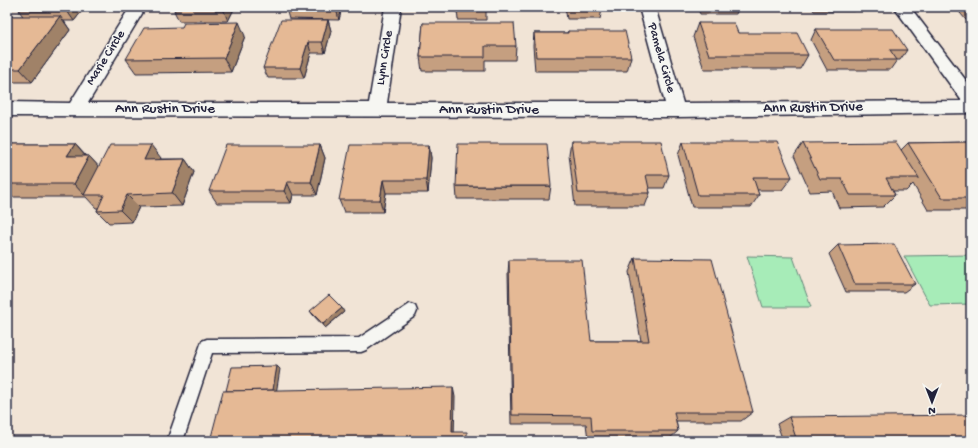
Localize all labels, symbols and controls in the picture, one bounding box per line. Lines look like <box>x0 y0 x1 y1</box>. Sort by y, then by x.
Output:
street label: Pamela Circle <box>644 20 678 95</box>
street label: Marie Circle <box>83 28 129 88</box>
street label: Lynn Circle <box>373 29 397 86</box>
street label: Ann Rustin Drive <box>763 98 863 118</box>
street label: Ann Rustin Drive <box>115 100 215 118</box>
street label: Ann Rustin Drive <box>439 101 539 119</box>
north arrow <box>912 382 952 422</box>
text: N <box>928 404 936 416</box>

